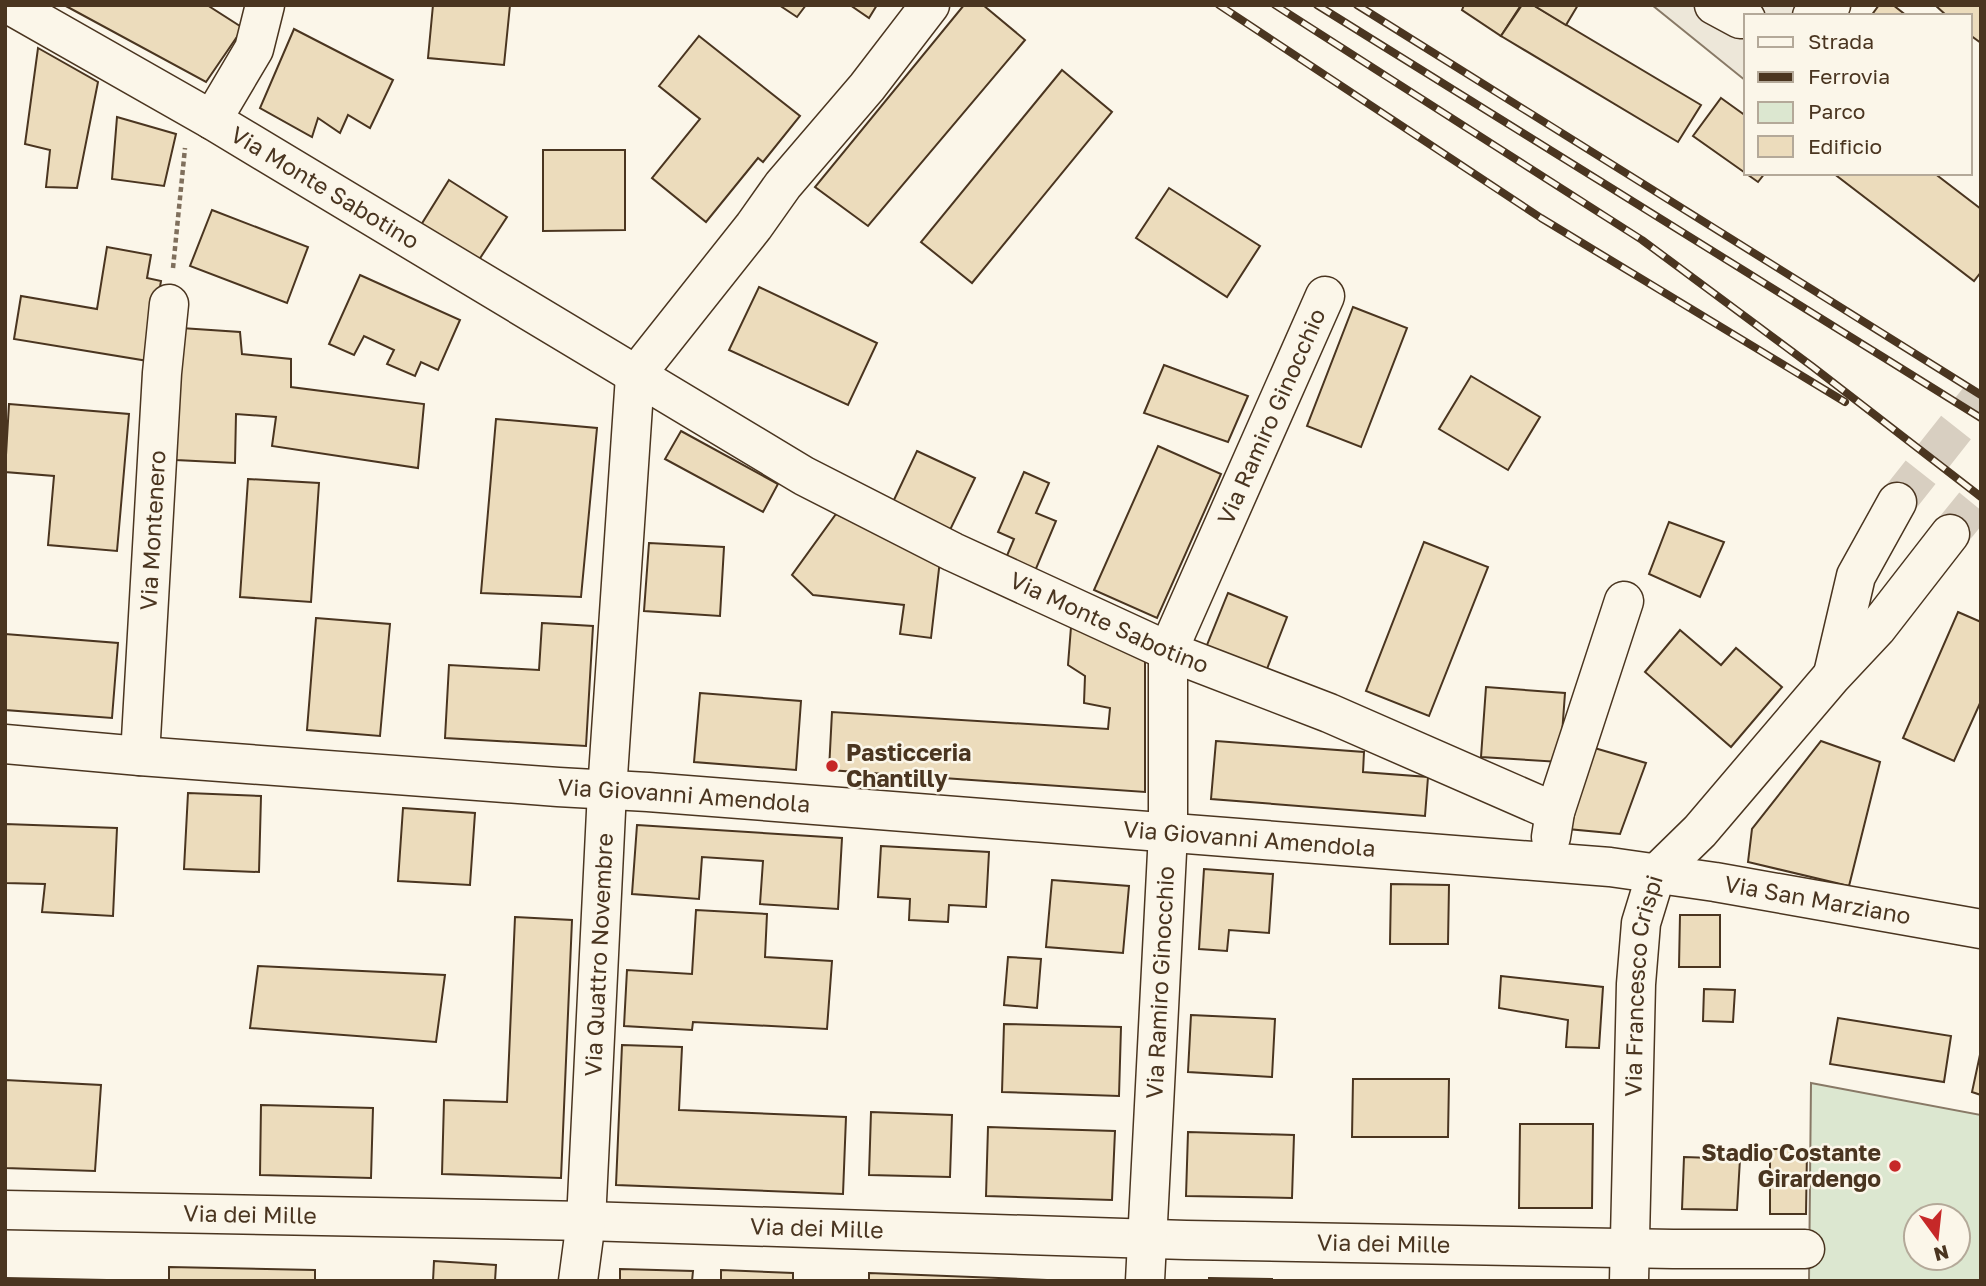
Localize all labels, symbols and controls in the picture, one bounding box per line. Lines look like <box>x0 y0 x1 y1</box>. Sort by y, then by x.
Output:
legend <box>1744 14 1972 175</box>
text: Strada <box>1808 28 1874 54</box>
text: Ferrovia <box>1808 63 1890 89</box>
text: Parco <box>1808 98 1865 124</box>
street label: Via Monte Sabotino <box>226 119 425 254</box>
text: Edificio <box>1808 133 1882 159</box>
street label: Via Ramiro Ginocchio <box>1211 304 1331 528</box>
street label: Via Montenero <box>133 449 171 611</box>
street label: Via Monte Sabotino <box>1006 565 1213 678</box>
place label: Pasticceria Chantilly <box>846 738 971 792</box>
marker: Pasticceria Chantilly <box>824 758 840 774</box>
street label: Via Giovanni Amendola <box>557 772 811 818</box>
street label: Via Giovanni Amendola <box>1122 814 1377 862</box>
street label: Via Quattro Novembre <box>578 832 618 1077</box>
street label: Via Ramiro Ginocchio <box>1139 865 1179 1100</box>
street label: Via San Marziano <box>1722 869 1913 929</box>
street label: Via Francesco Crispi <box>1618 871 1668 1097</box>
place label: Stadio Costante Girardengo <box>1701 1138 1881 1192</box>
marker: Stadio Costante Girardengo <box>1887 1158 1903 1174</box>
street label: Via dei Mille <box>183 1198 317 1229</box>
north arrow <box>1902 1202 1972 1272</box>
street label: Via dei Mille <box>750 1211 884 1243</box>
street label: Via dei Mille <box>1317 1227 1451 1258</box>
text: N <box>1932 1241 1951 1267</box>

